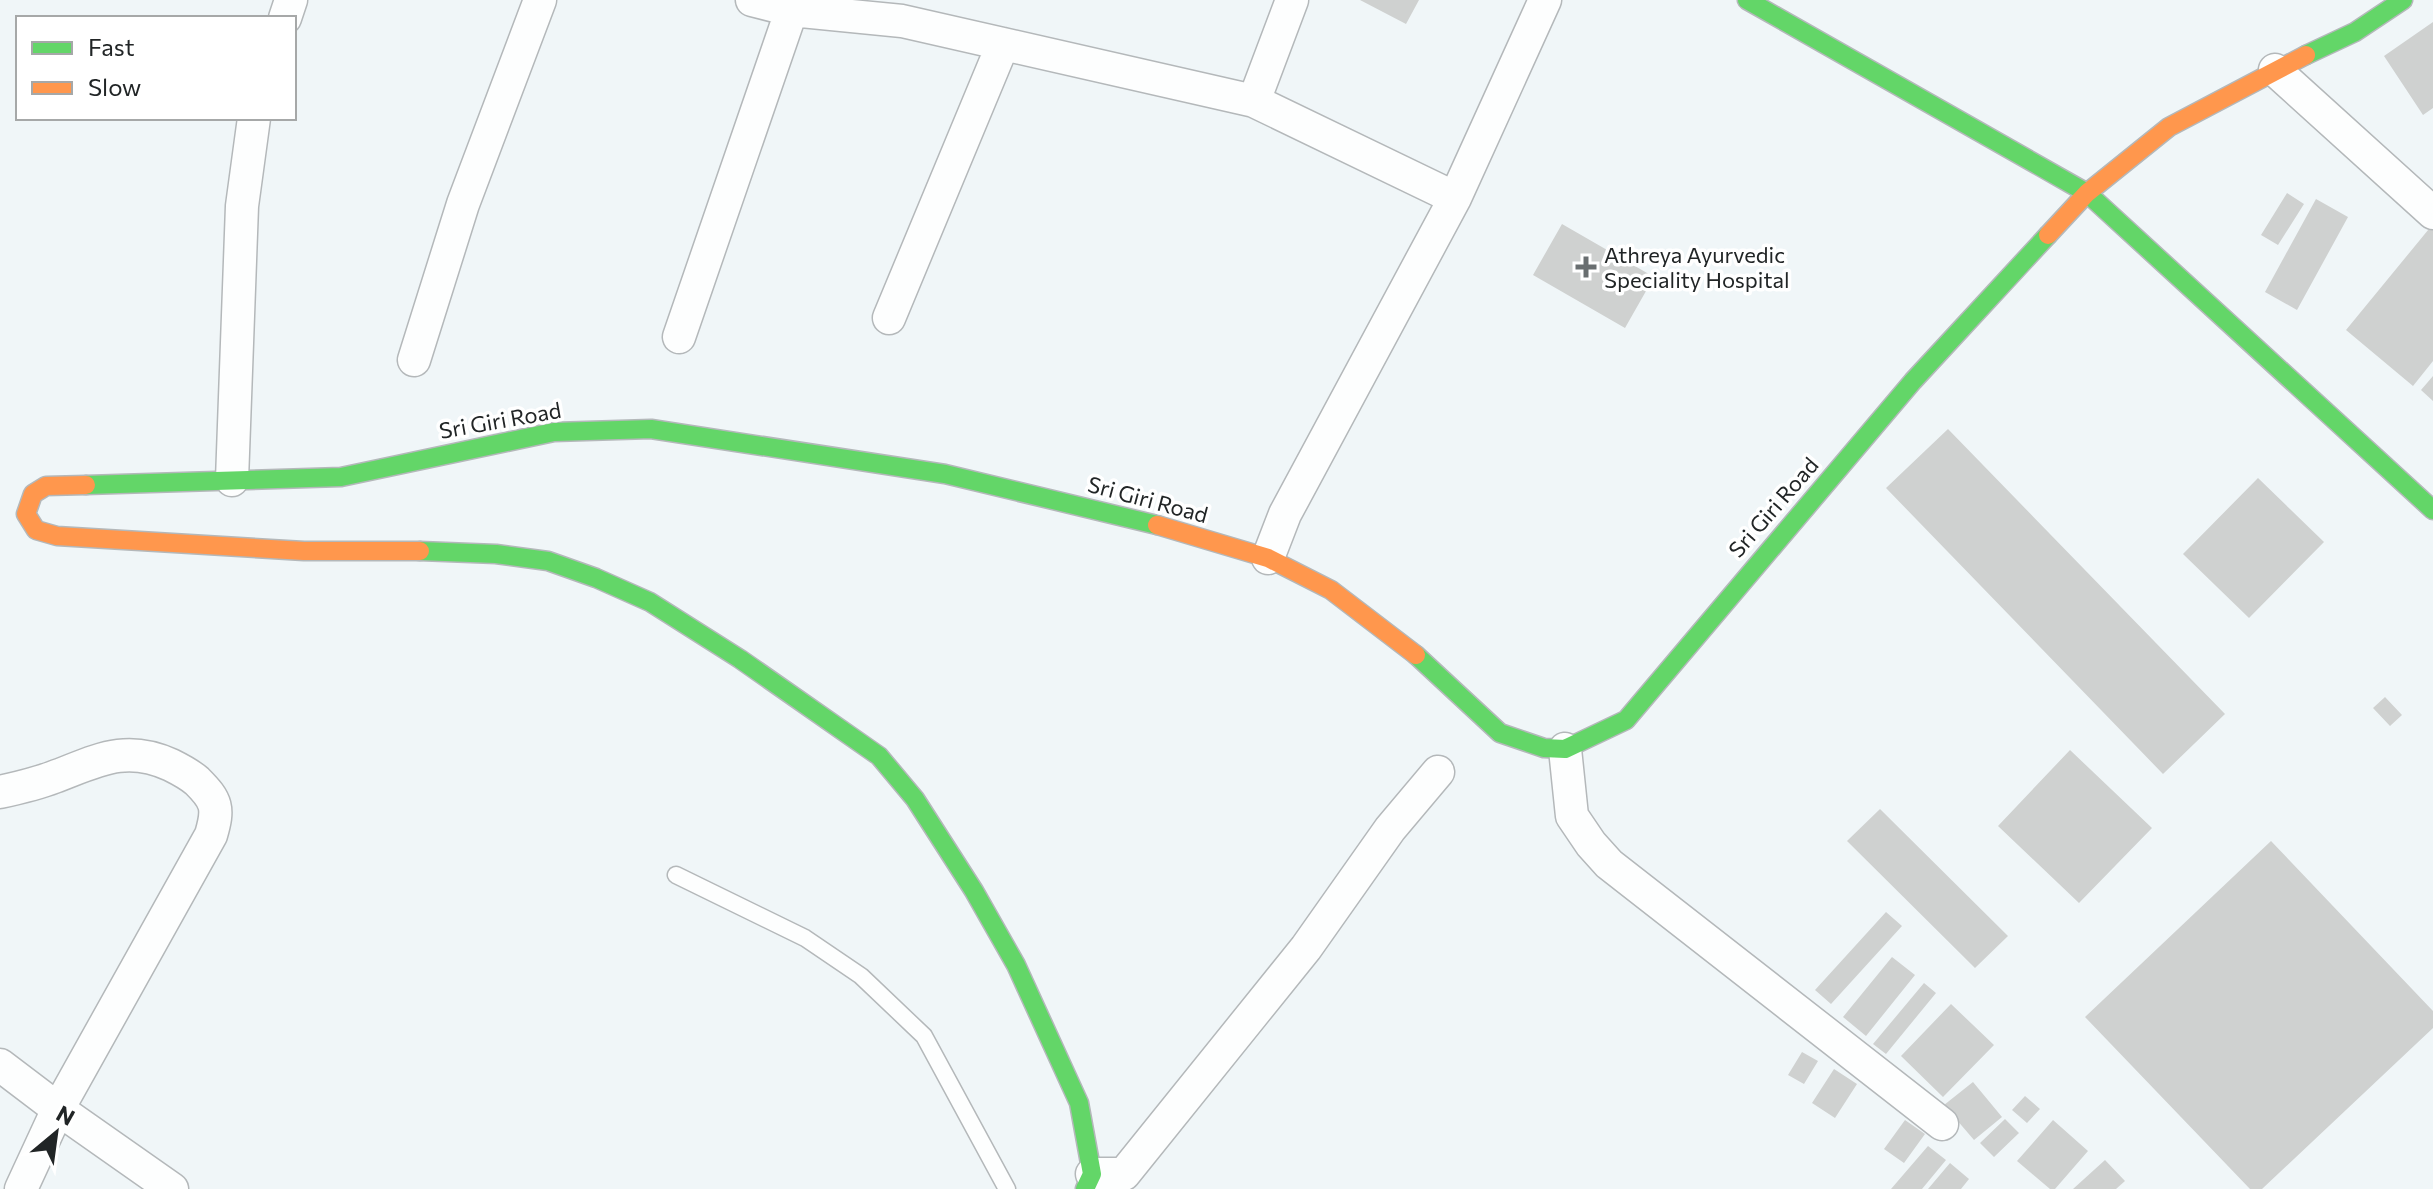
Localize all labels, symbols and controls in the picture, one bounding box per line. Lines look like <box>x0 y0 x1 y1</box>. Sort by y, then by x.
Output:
legend <box>16 16 296 120</box>
text: Fast <box>88 32 135 61</box>
text: Slow <box>88 72 141 101</box>
place label: Athreya Ayurvedic Speciality Hospital <box>1604 241 1790 293</box>
marker: Athreya Ayurvedic Speciality Hospital <box>1575 256 1597 278</box>
street label: Sri Giri Road <box>437 396 563 444</box>
street label: Sri Giri Road <box>1722 452 1824 562</box>
street label: Sri Giri Road <box>1085 470 1211 528</box>
north arrow <box>16 1093 96 1173</box>
text: N <box>52 1099 80 1131</box>

